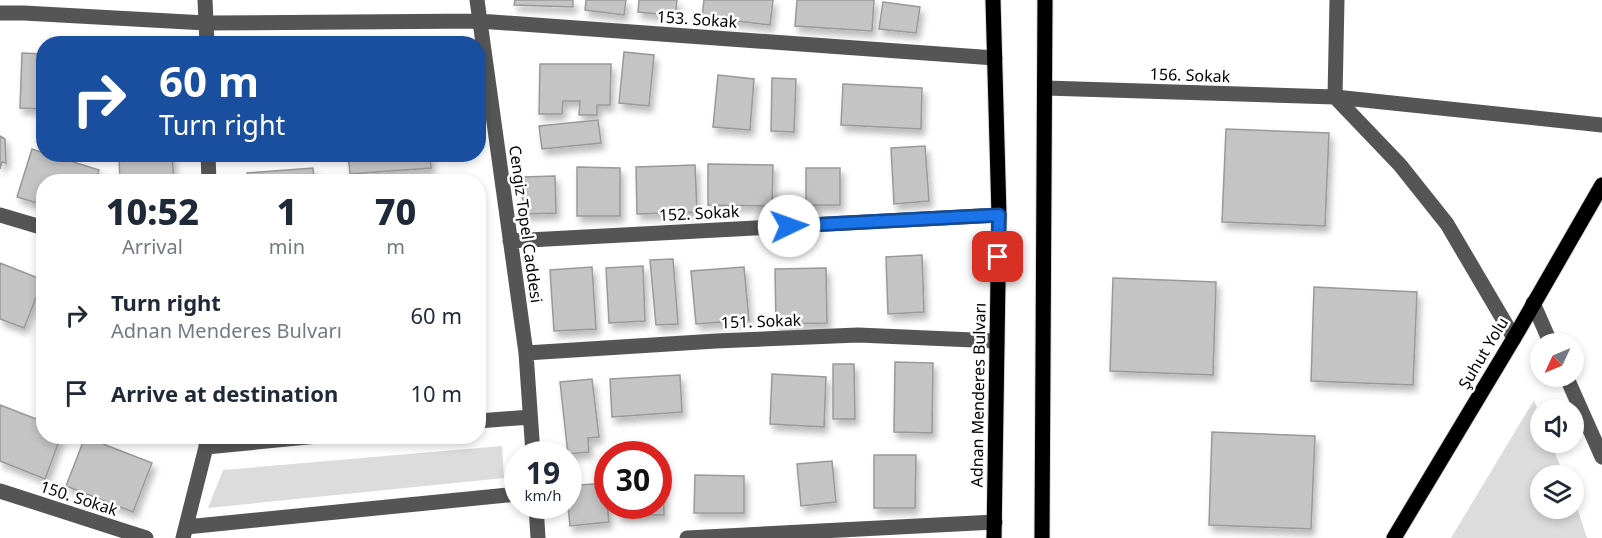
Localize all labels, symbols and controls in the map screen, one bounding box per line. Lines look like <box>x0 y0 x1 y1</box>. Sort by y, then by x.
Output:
street label: 153. Sokak <box>656 5 738 33</box>
text: 60 m <box>159 52 259 109</box>
icon: right <box>60 60 138 138</box>
street label: 156. Sokak <box>1149 63 1231 87</box>
text: Turn right <box>159 106 285 143</box>
street label: Cengiz Topel Caddesi <box>504 144 548 304</box>
text: 10:52 <box>106 187 199 236</box>
text: 1 <box>277 187 297 236</box>
text: 70 <box>375 187 416 236</box>
position arrow <box>757 194 821 258</box>
street label: 152. Sokak <box>658 200 740 226</box>
pin <box>972 231 1023 282</box>
text: Arrival <box>122 233 183 260</box>
text: min <box>269 233 305 260</box>
text: m <box>386 233 405 260</box>
icon: arrive <box>981 240 1014 273</box>
text: Turn right <box>111 287 221 317</box>
icon: right <box>60 299 93 332</box>
text: 60 m <box>411 300 462 330</box>
street label: Adnan Menderes Bulvarı <box>965 302 991 488</box>
street label: 151. Sokak <box>720 309 802 333</box>
street label: Şuhut Yolu <box>1453 313 1513 393</box>
text: Adnan Menderes Bulvarı <box>111 317 342 344</box>
north arrow <box>1530 333 1584 387</box>
map controls <box>1530 333 1584 519</box>
icon: arrive <box>60 377 93 410</box>
text: Arrive at destination <box>111 378 338 408</box>
text: 10 m <box>411 378 462 408</box>
button: sound <box>1530 399 1584 453</box>
speed limit sign: 30 <box>594 441 672 519</box>
text: 19 <box>526 452 560 493</box>
button: layers <box>1530 465 1584 519</box>
street label: 150. Sokak <box>37 475 121 521</box>
text: km/h <box>525 485 561 505</box>

